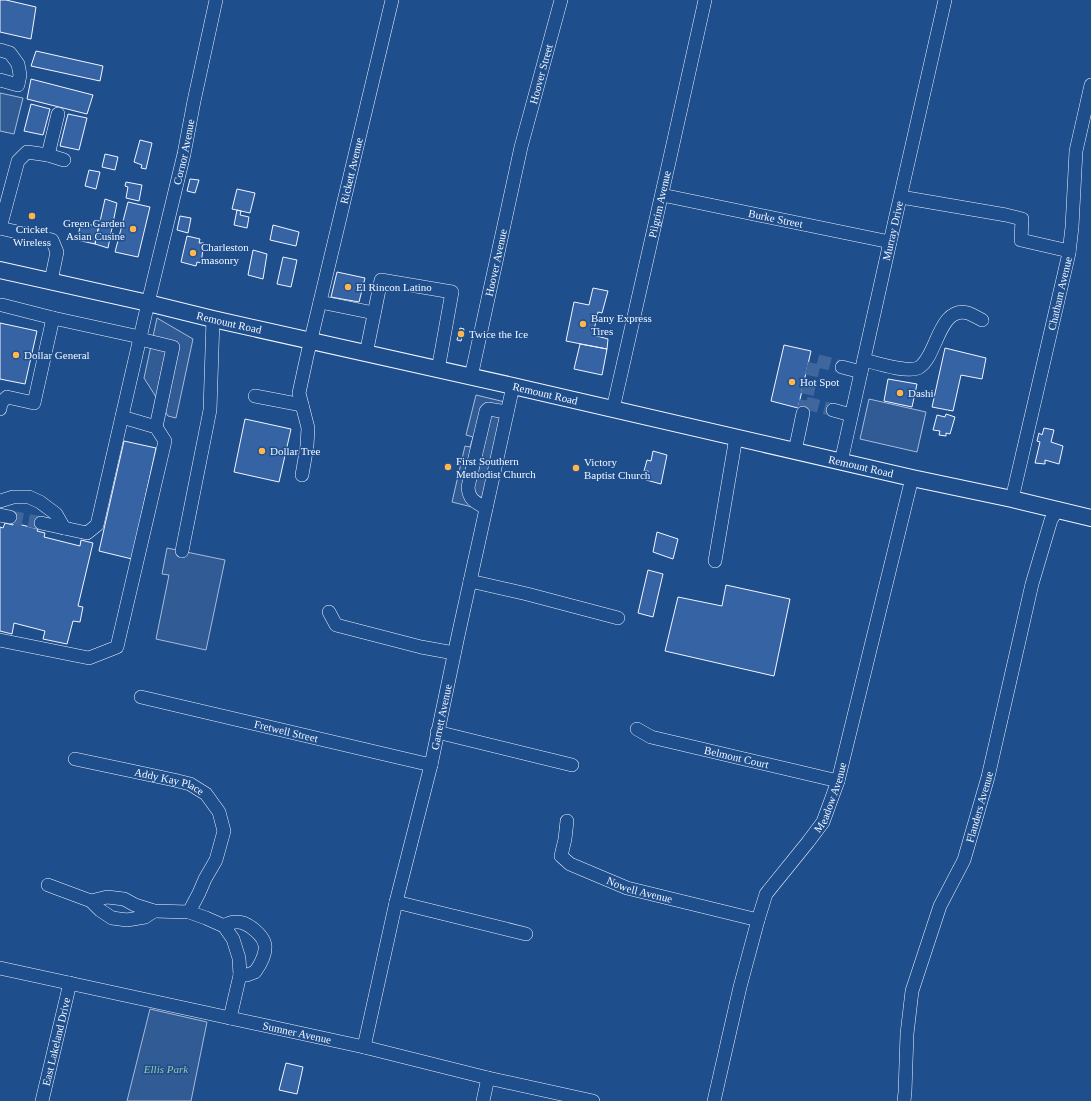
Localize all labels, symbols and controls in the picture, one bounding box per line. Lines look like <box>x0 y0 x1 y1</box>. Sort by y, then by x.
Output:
street label: Hoover Street <box>527 43 555 105</box>
street label: Cornor Avenue <box>171 118 196 186</box>
street label: Rickett Avenue <box>338 136 365 205</box>
street label: Pilgrim Avenue <box>646 169 673 239</box>
street label: Murray Drive <box>880 200 905 262</box>
street label: Burke Street <box>747 207 804 230</box>
marker: Cricket Wireless <box>27 211 37 221</box>
place label: Green Garden Asian Cusine <box>63 217 125 242</box>
place label: Cricket Wireless <box>13 223 51 248</box>
marker: Green Garden Asian Cusine <box>128 224 138 234</box>
street label: Hoover Avenue <box>483 228 509 297</box>
place label: Charleston masonry <box>201 241 249 266</box>
marker: Charleston masonry <box>188 248 198 258</box>
street label: Chatham Avenue <box>1045 255 1074 331</box>
place label: El Rincon Latino <box>356 281 432 293</box>
marker: El Rincon Latino <box>343 282 353 292</box>
street label: Remount Road <box>195 309 263 336</box>
place label: Bany Express Tires <box>591 312 652 337</box>
marker: Bany Express Tires <box>578 319 588 329</box>
place label: Twice the Ice <box>469 328 528 340</box>
marker: Twice the Ice <box>456 329 466 339</box>
place label: Dollar General <box>24 349 90 361</box>
marker: Dollar General <box>11 350 21 360</box>
place label: Hot Spot <box>800 376 839 388</box>
marker: Hot Spot <box>787 377 797 387</box>
street label: Remount Road <box>512 380 579 407</box>
place label: Dashi <box>908 387 934 399</box>
marker: Dashi <box>895 388 905 398</box>
place label: Dollar Tree <box>270 445 321 457</box>
marker: Dollar Tree <box>257 446 267 456</box>
street label: Remount Road <box>827 453 895 480</box>
place label: First Southern Methodist Church <box>456 455 536 480</box>
place label: Victory Baptist Church <box>584 456 651 481</box>
marker: First Southern Methodist Church <box>443 462 453 472</box>
marker: Victory Baptist Church <box>571 463 581 473</box>
street label: Garrett Avenue <box>428 683 454 751</box>
street label: Fretwell Street <box>253 718 319 744</box>
street label: Belmont Court <box>703 744 770 770</box>
street label: Meadow Avenue <box>811 761 848 835</box>
street label: Addy Kay Place <box>133 766 206 797</box>
street label: Flanders Avenue <box>963 770 995 844</box>
street label: Nowell Avenue <box>605 874 674 905</box>
street label: East Lakeland Drive <box>40 996 72 1087</box>
street label: Sumner Avenue <box>262 1019 333 1046</box>
park label: Ellis Park <box>143 1063 189 1075</box>

